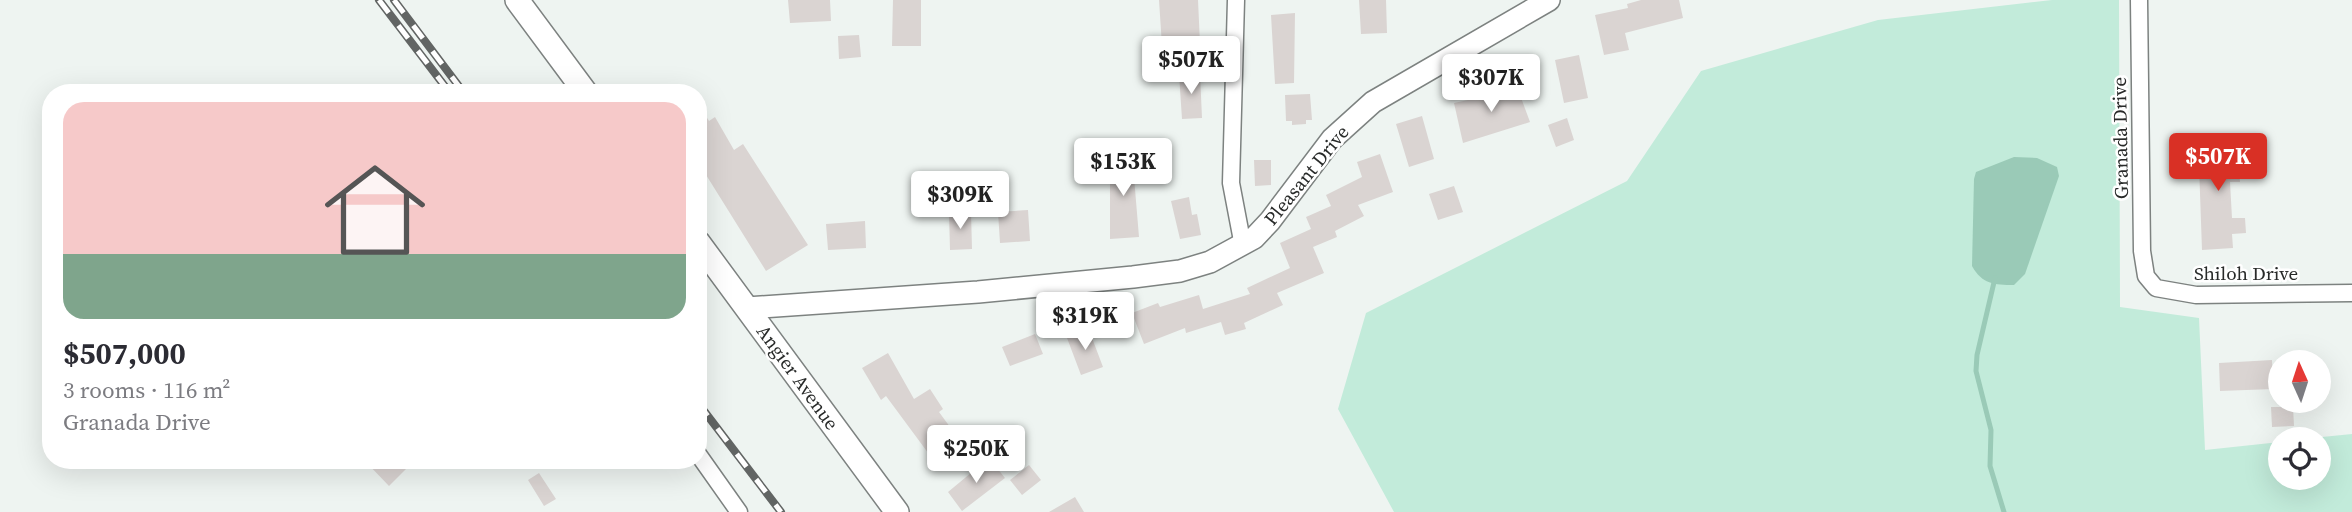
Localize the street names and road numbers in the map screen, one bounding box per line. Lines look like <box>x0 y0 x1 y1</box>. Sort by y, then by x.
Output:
street label: Granada Drive <box>2106 77 2134 199</box>
street label: Pleasant Drive <box>1258 120 1354 230</box>
street label: Shiloh Drive <box>2194 260 2298 286</box>
street label: Angier Avenue <box>751 319 845 435</box>

